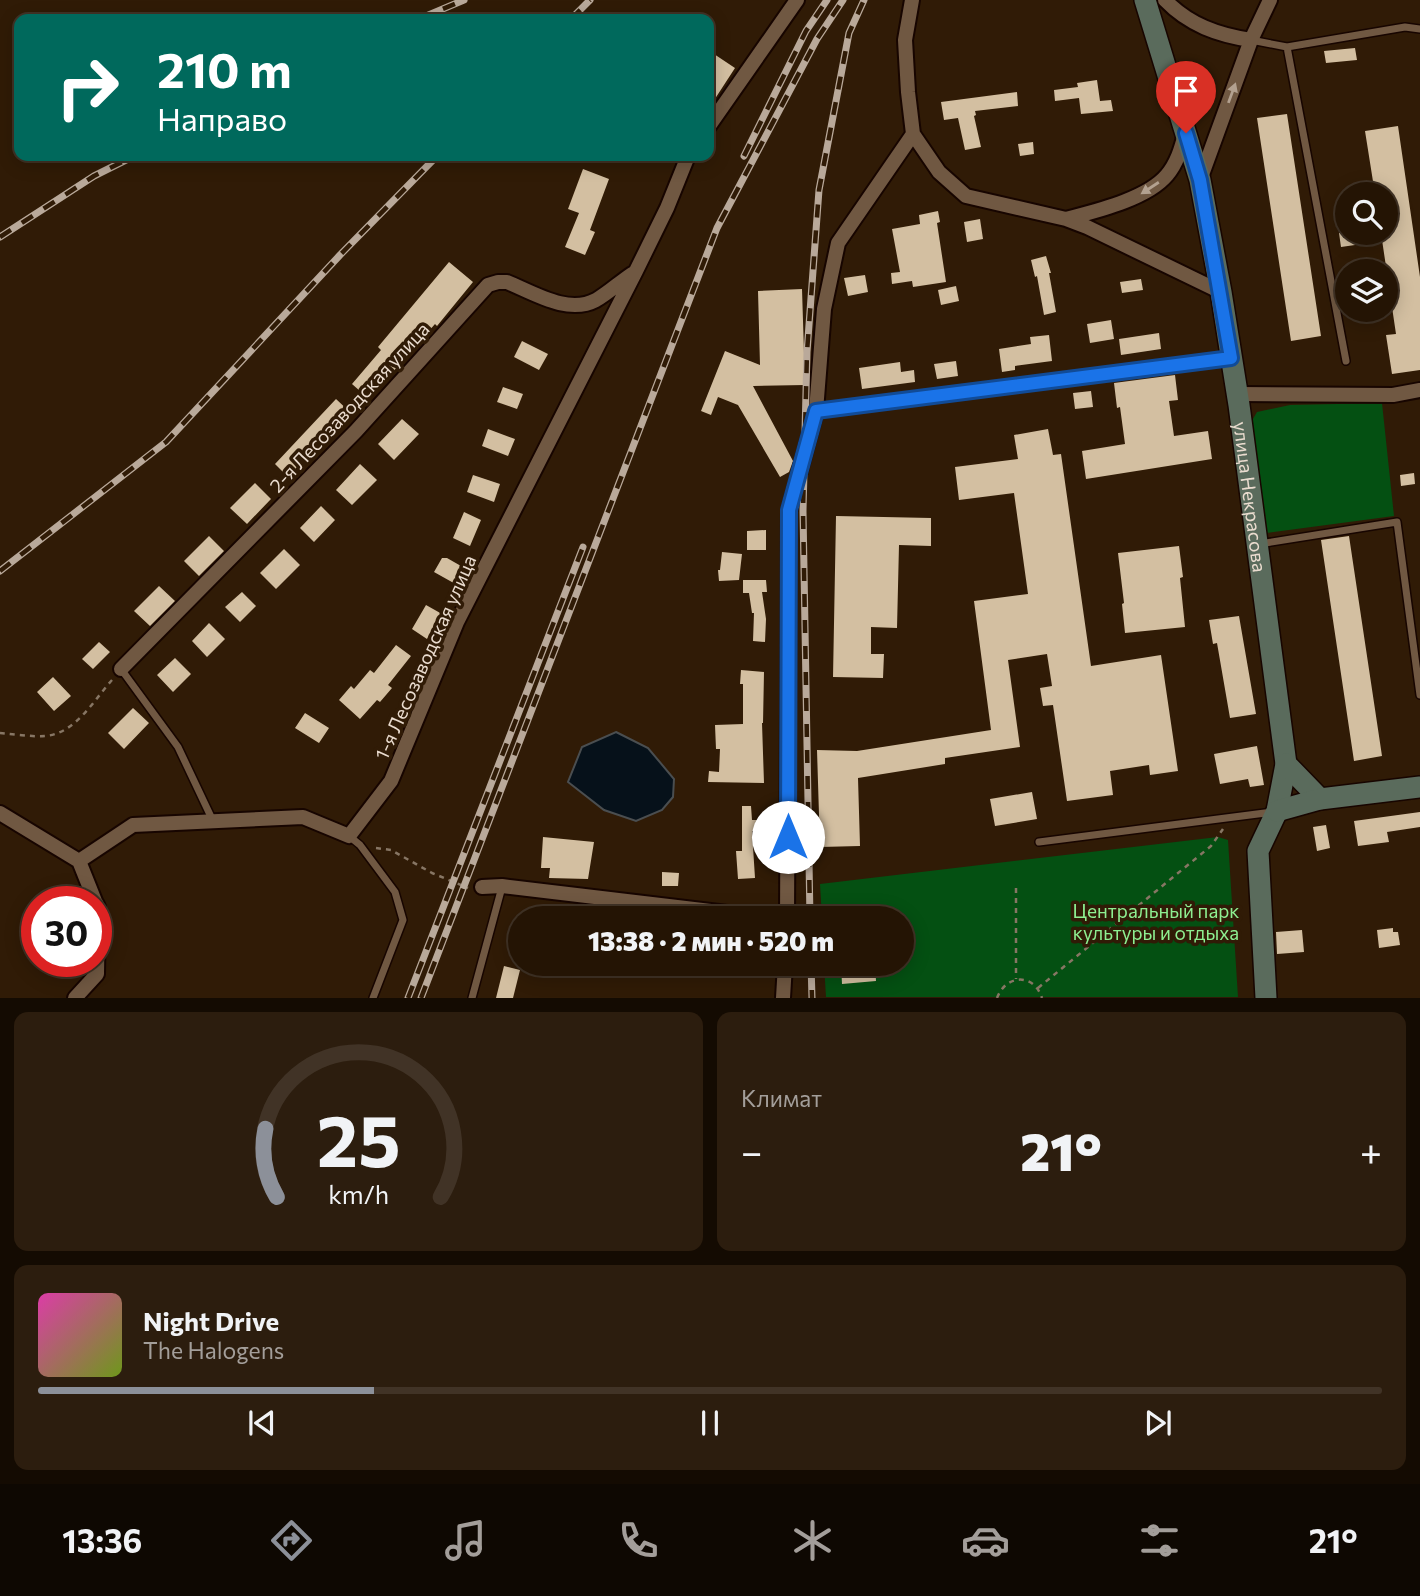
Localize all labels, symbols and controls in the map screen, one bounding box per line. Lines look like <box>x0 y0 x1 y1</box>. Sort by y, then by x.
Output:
text: 210 m <box>157 38 292 98</box>
icon: right <box>42 42 133 133</box>
pin <box>1156 61 1216 133</box>
icon: arrive <box>1167 72 1205 110</box>
one-way arrow <box>1227 83 1238 104</box>
text: Направо <box>157 98 287 138</box>
one-way arrow <box>1140 181 1159 194</box>
map controls <box>1335 182 1398 322</box>
button: search <box>1335 182 1398 245</box>
button: layers <box>1335 259 1398 322</box>
street label: 2-я Лесозаводская улица <box>264 317 434 497</box>
street label: улица Некрасова <box>1230 420 1272 573</box>
street label: 1-я Лесозаводская улица <box>369 551 481 763</box>
position arrow <box>751 800 825 874</box>
speed limit sign: 30 <box>21 886 112 977</box>
park label: Центральный парк культуры и отдыха <box>1072 899 1240 944</box>
text: 13:38 · 2 мин · 520 m <box>588 925 834 956</box>
text: Климат <box>741 1084 822 1112</box>
text: 25 <box>317 1094 400 1183</box>
text: 21° <box>1020 1118 1102 1182</box>
text: − <box>741 1127 763 1174</box>
text: + <box>1360 1127 1382 1174</box>
text: km/h <box>328 1179 389 1209</box>
text: Night Drive <box>143 1305 279 1336</box>
text: The Halogens <box>143 1336 284 1364</box>
icon: previous <box>243 1404 281 1442</box>
icon: pause <box>691 1404 729 1442</box>
icon: next <box>1139 1404 1177 1442</box>
icon: directions <box>267 1516 316 1565</box>
icon: music <box>441 1516 490 1565</box>
icon: phone <box>614 1516 663 1565</box>
icon: climate <box>788 1516 837 1565</box>
icon: car <box>961 1516 1010 1565</box>
icon: filters <box>1135 1516 1184 1565</box>
text: 13:36 <box>62 1520 142 1560</box>
text: 21° <box>1309 1520 1358 1560</box>

